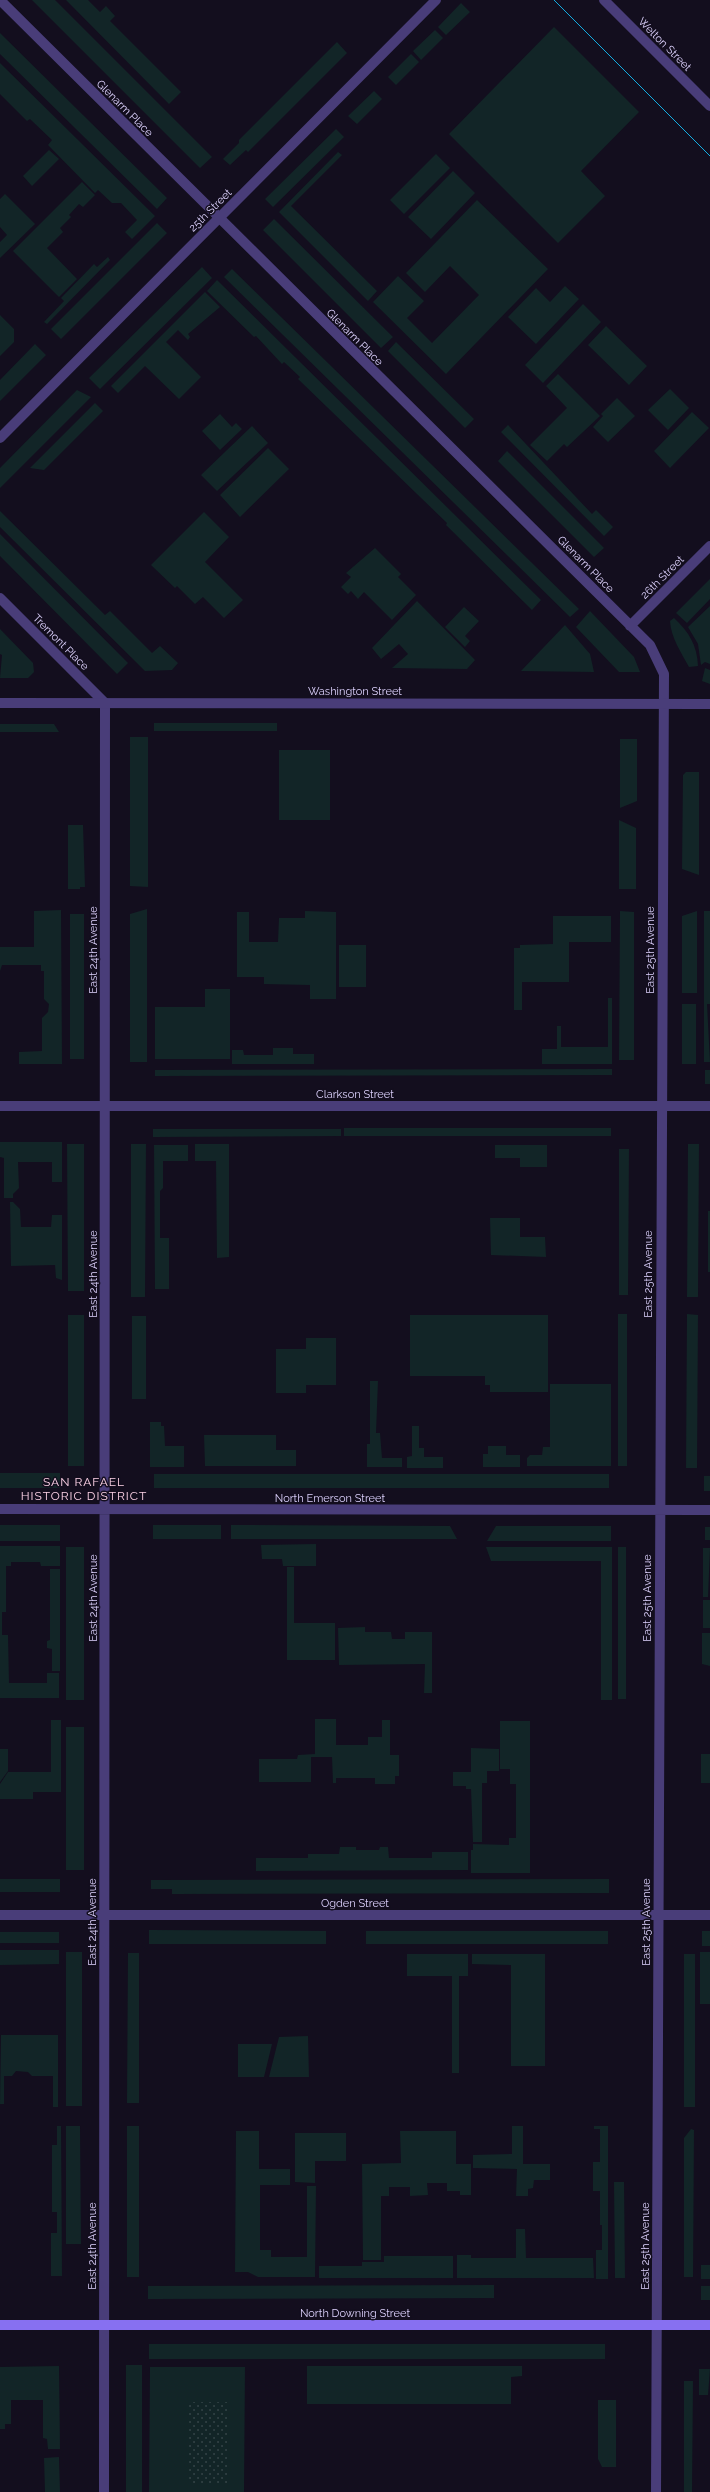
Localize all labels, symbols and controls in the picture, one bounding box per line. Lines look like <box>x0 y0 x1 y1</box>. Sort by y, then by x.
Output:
street label: Welton Street <box>635 15 694 74</box>
street label: Glenarm Place <box>94 77 156 140</box>
street label: 25th Street <box>186 186 235 234</box>
street label: Glenarm Place <box>324 306 386 369</box>
street label: Glenarm Place <box>555 533 617 596</box>
street label: 26th Street <box>638 553 687 602</box>
street label: Tremont Place <box>30 612 92 673</box>
street label: Washington Street <box>308 685 402 698</box>
street label: East 24th Avenue <box>87 906 100 994</box>
street label: East 25th Avenue <box>644 906 657 994</box>
street label: Clarkson Street <box>316 1088 394 1101</box>
street label: East 24th Avenue <box>87 1230 100 1318</box>
street label: East 25th Avenue <box>642 1230 655 1318</box>
district label: SAN RAFAEL HISTORIC DISTRICT <box>21 1475 147 1503</box>
street label: North Emerson Street <box>275 1492 385 1505</box>
street label: East 24th Avenue <box>87 1554 100 1642</box>
street label: East 25th Avenue <box>641 1554 654 1642</box>
street label: East 24th Avenue <box>86 1878 99 1966</box>
street label: East 25th Avenue <box>640 1878 653 1966</box>
street label: Ogden Street <box>321 1897 389 1910</box>
street label: East 24th Avenue <box>86 2202 99 2290</box>
street label: East 25th Avenue <box>639 2202 652 2290</box>
street label: North Downing Street <box>300 2307 410 2320</box>

